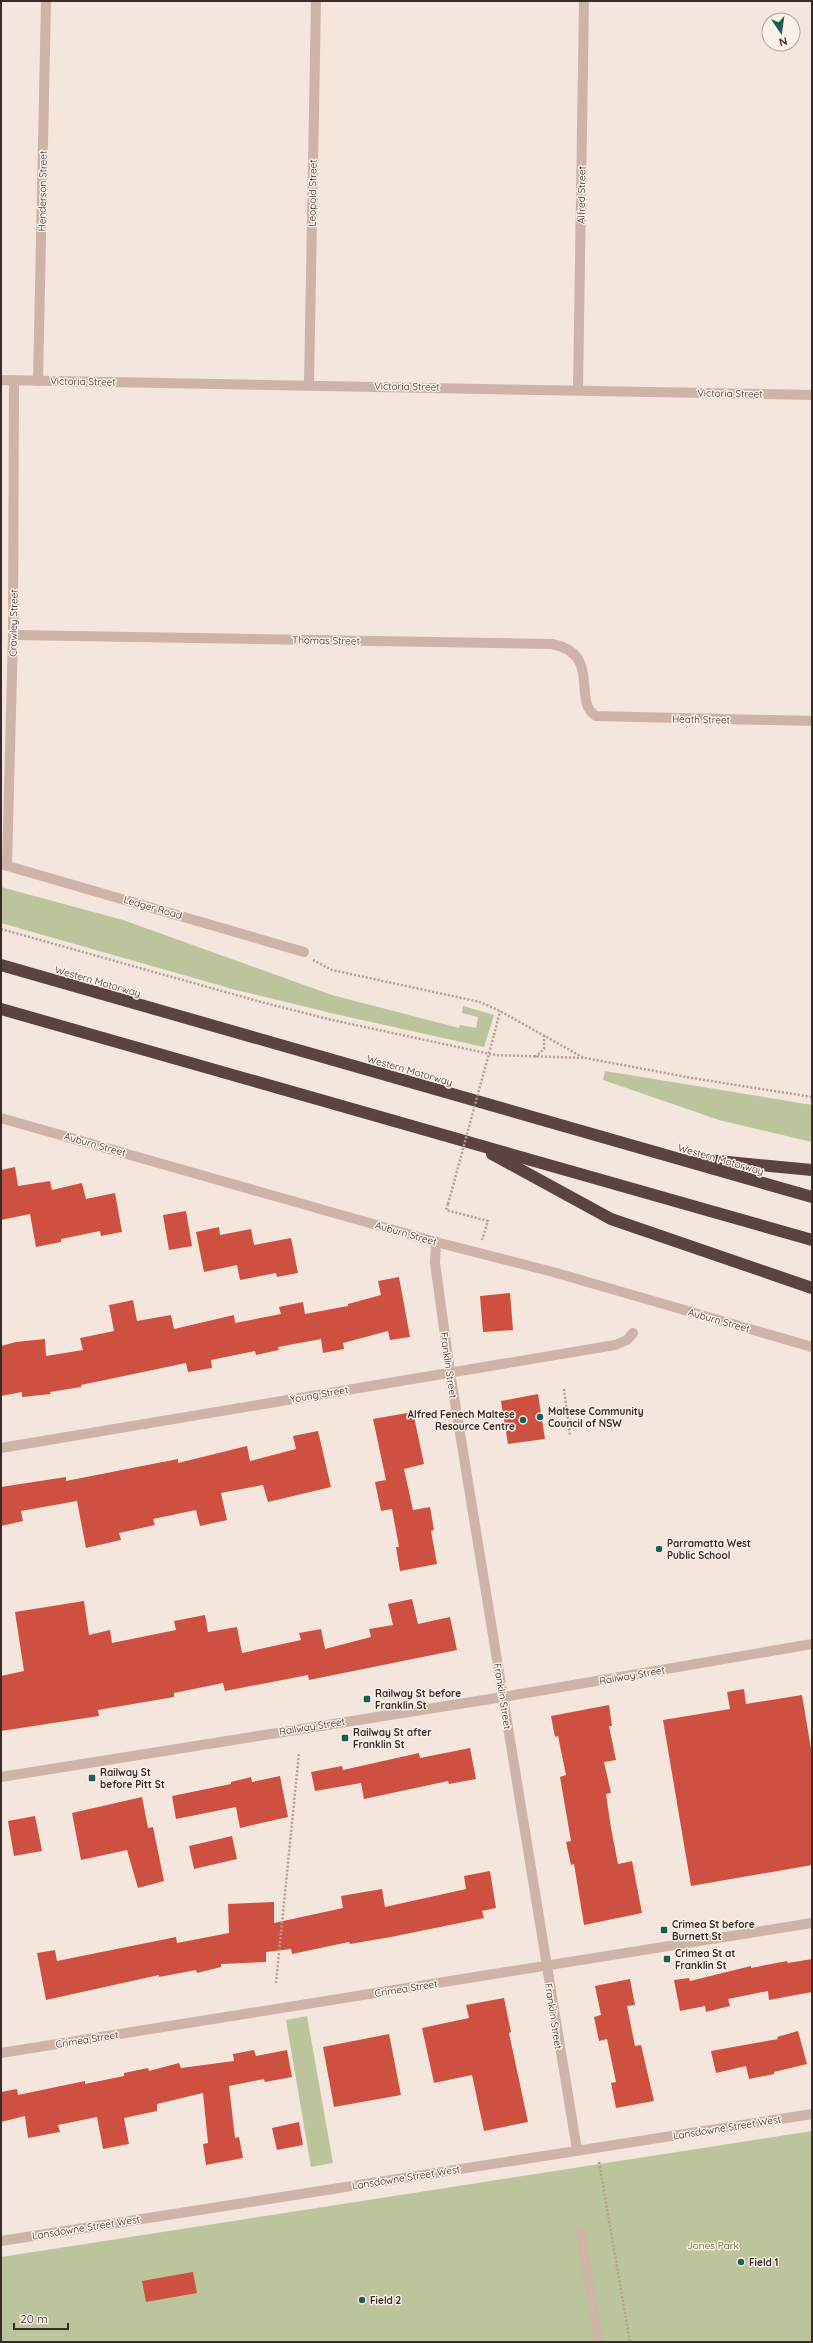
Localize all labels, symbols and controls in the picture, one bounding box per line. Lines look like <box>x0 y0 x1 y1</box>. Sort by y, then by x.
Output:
north arrow <box>761 12 801 52</box>
text: N <box>778 34 789 49</box>
street label: Henderson Street <box>35 150 50 231</box>
street label: Leopold Street <box>305 159 320 227</box>
street label: Alfred Street <box>574 165 589 224</box>
street label: Victoria Street <box>50 374 116 389</box>
street label: Victoria Street <box>374 379 440 394</box>
street label: Victoria Street <box>697 386 763 401</box>
street label: Crawley Street <box>6 589 21 657</box>
street label: Thomas Street <box>292 633 361 648</box>
street label: Heath Street <box>672 712 731 727</box>
street label: Ledger Road <box>122 893 184 922</box>
street label: Western Motorway <box>54 963 142 1000</box>
street label: Western Motorway <box>366 1052 454 1089</box>
street label: Auburn Street <box>63 1129 128 1160</box>
street label: Western Motorway <box>677 1141 765 1178</box>
street label: Auburn Street <box>374 1218 439 1249</box>
street label: Auburn Street <box>687 1305 752 1336</box>
street label: Franklin Street <box>437 1331 460 1400</box>
street label: Young Street <box>289 1383 350 1406</box>
place label: Maltese Community Council of NSW <box>548 1405 644 1430</box>
place label: Alfred Fenech Maltese Resource Centre <box>408 1408 515 1433</box>
marker: Maltese Community Council of NSW <box>535 1412 545 1422</box>
marker: Alfred Fenech Maltese Resource Centre <box>518 1415 528 1425</box>
place label: Parramatta West Public School <box>667 1537 751 1562</box>
marker: Parramatta West Public School <box>654 1544 664 1554</box>
street label: Franklin Street <box>491 1662 514 1731</box>
street label: Railway Street <box>598 1663 667 1688</box>
place label: Railway St before Franklin St <box>375 1687 461 1712</box>
marker: Railway St before Franklin St <box>362 1694 372 1704</box>
street label: Railway Street <box>278 1715 347 1738</box>
place label: Railway St after Franklin St <box>353 1726 432 1751</box>
marker: Railway St after Franklin St <box>340 1733 350 1743</box>
place label: Railway St before Pitt St <box>100 1766 165 1791</box>
marker: Railway St before Pitt St <box>87 1773 97 1783</box>
place label: Crimea St before Burnett St <box>672 1918 755 1943</box>
marker: Crimea St before Burnett St <box>659 1925 669 1935</box>
place label: Crimea St at Franklin St <box>675 1947 735 1972</box>
marker: Crimea St at Franklin St <box>662 1954 672 1964</box>
street label: Crimea Street <box>374 1977 439 2000</box>
street label: Franklin Street <box>542 1982 565 2051</box>
street label: Crimea Street <box>55 2028 120 2051</box>
street label: Lansdowne Street West <box>672 2112 782 2142</box>
street label: Lansdowne Street West <box>351 2162 461 2192</box>
street label: Lansdowne Street West <box>31 2212 141 2242</box>
park label: Jones Park <box>687 2239 739 2252</box>
place label: Field 1 <box>749 2256 779 2269</box>
marker: Field 1 <box>736 2257 746 2267</box>
place label: Field 2 <box>370 2294 402 2307</box>
marker: Field 2 <box>357 2295 367 2305</box>
scale bar <box>14 2305 68 2331</box>
text: 20 m <box>20 2311 48 2326</box>

